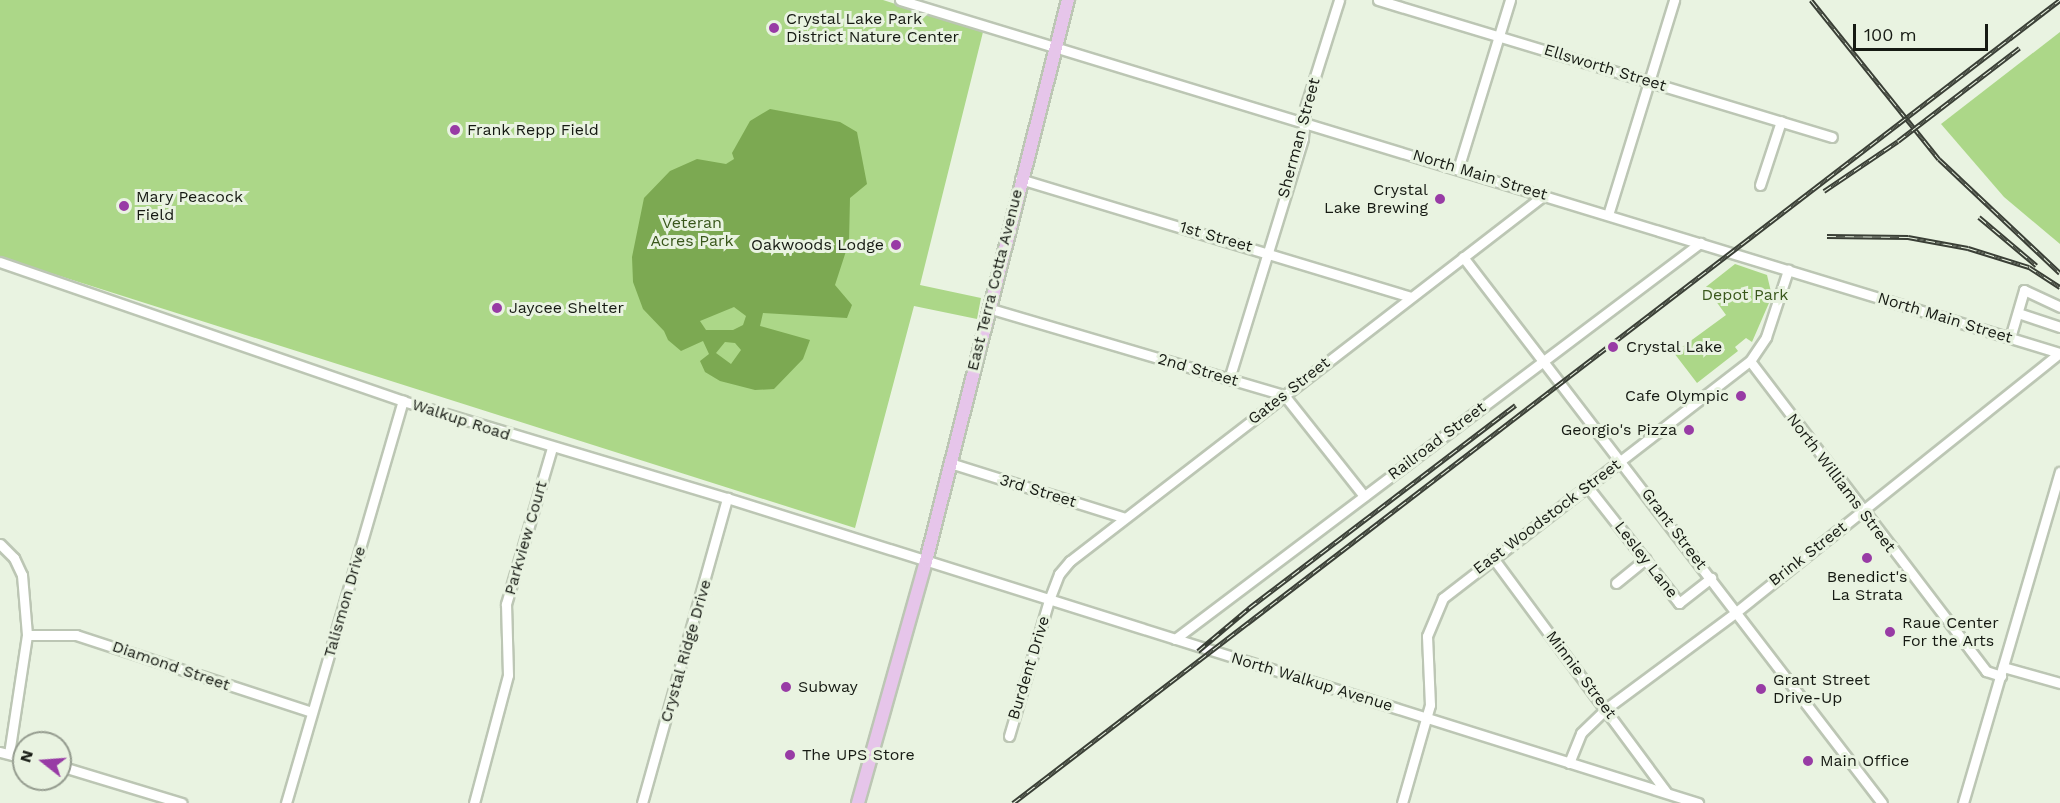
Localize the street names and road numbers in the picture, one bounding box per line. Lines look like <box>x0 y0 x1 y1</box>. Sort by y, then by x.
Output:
street label: Ellsworth Street <box>1541 40 1669 96</box>
street label: Sherman Street <box>1274 76 1324 200</box>
street label: North Main Street <box>1410 145 1550 205</box>
street label: East Terra Cotta Avenue <box>963 186 1027 374</box>
street label: 1st Street <box>1177 217 1255 257</box>
street label: North Main Street <box>1875 288 2015 348</box>
street label: 2nd Street <box>1156 349 1240 391</box>
street label: Gates Street <box>1244 353 1334 429</box>
street label: Walkup Road <box>409 395 513 445</box>
street label: Railroad Street <box>1384 398 1490 484</box>
street label: North Williams Street <box>1782 410 1900 556</box>
street label: East Woodstock Street <box>1469 455 1625 579</box>
street label: 3rd Street <box>997 470 1079 512</box>
street label: Parkview Court <box>501 479 551 597</box>
street label: Grant Street <box>1637 484 1711 574</box>
street label: Lesley Lane <box>1610 518 1682 602</box>
street label: Brink Street <box>1765 518 1851 590</box>
street label: Talismon Drive <box>320 544 370 660</box>
street label: Crystal Ridge Drive <box>656 577 716 725</box>
street label: Burdent Drive <box>1004 614 1054 722</box>
street label: Minnie Street <box>1542 627 1620 723</box>
street label: Diamond Street <box>110 637 232 695</box>
street label: North Walkup Avenue <box>1228 648 1396 716</box>

